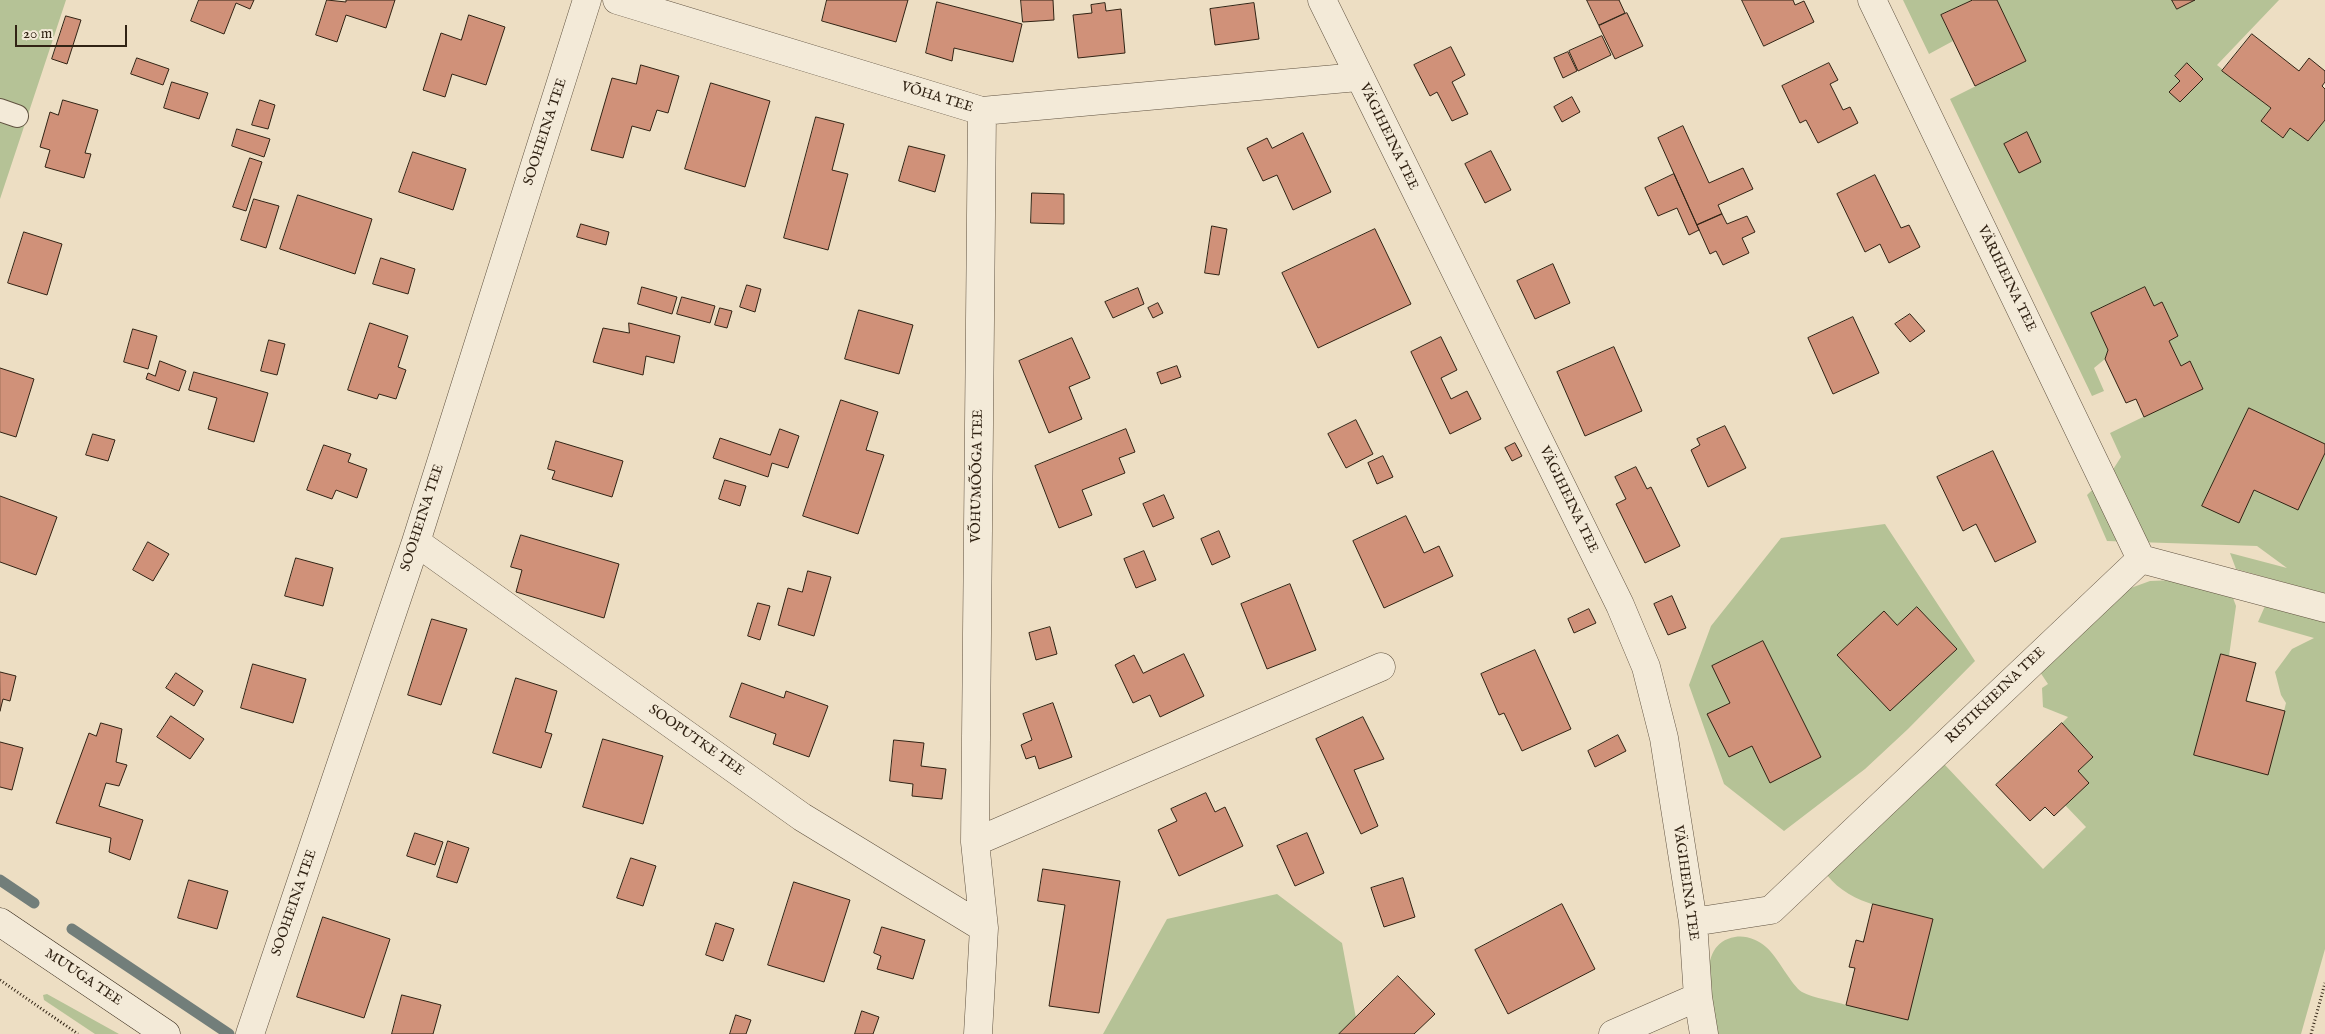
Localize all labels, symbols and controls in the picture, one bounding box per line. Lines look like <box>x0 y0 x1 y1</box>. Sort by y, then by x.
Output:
scale bar <box>18 15 130 47</box>
text: 20 m <box>23 24 52 43</box>
street label: SOOHEINA TEE <box>521 76 571 188</box>
street label: VÕHA TEE <box>899 79 975 117</box>
street label: VÄGIHEINA TEE <box>1355 81 1421 193</box>
street label: VÄRIHEINA TEE <box>1973 223 2039 335</box>
street label: VÕHUMÕÕGA TEE <box>968 409 988 543</box>
street label: VÄGIHEINA TEE <box>1535 444 1601 556</box>
street label: SOOHEINA TEE <box>398 462 448 574</box>
street label: RISTIKHEINA TEE <box>1943 644 2049 748</box>
street label: SOOPUTKE TEE <box>645 702 747 780</box>
street label: VÄGIHEINA TEE <box>1669 824 1701 942</box>
street label: SOOHEINA TEE <box>269 847 321 959</box>
street label: MUUGA TEE <box>41 946 125 1010</box>

